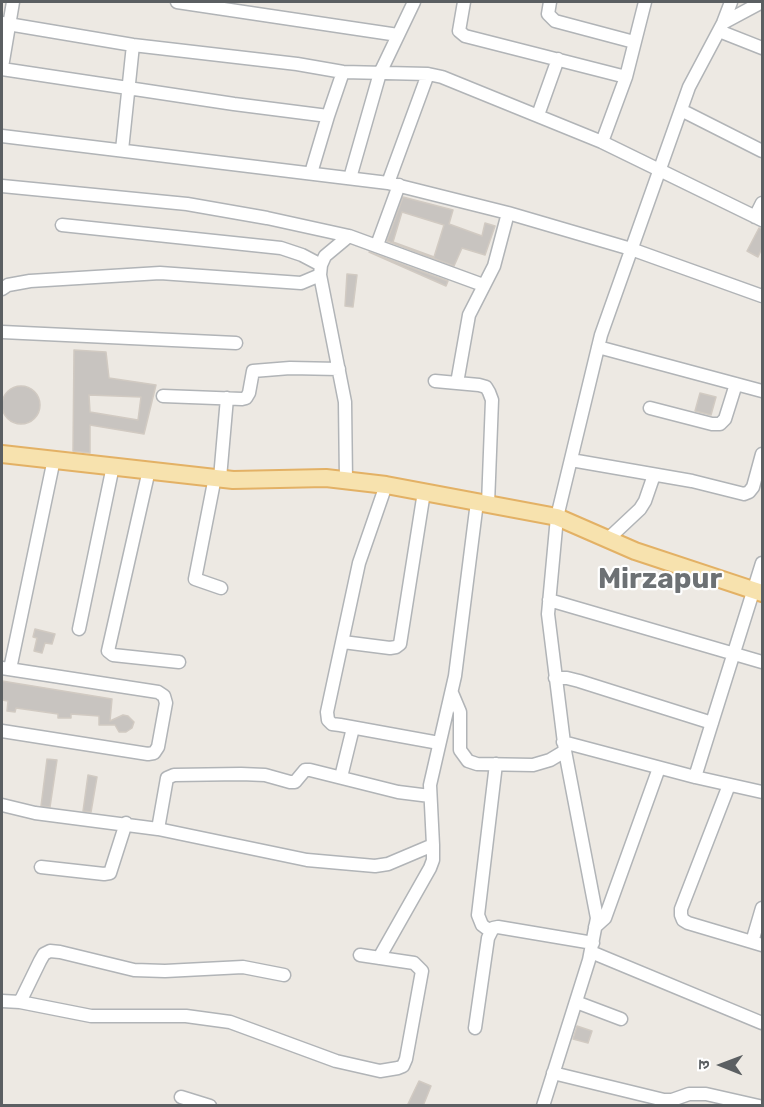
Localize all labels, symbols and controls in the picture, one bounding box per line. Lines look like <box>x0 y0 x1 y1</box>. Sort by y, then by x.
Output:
district label: Mirzapur <box>598 563 722 597</box>
north arrow <box>692 1035 752 1095</box>
text: उ <box>694 1060 713 1070</box>

